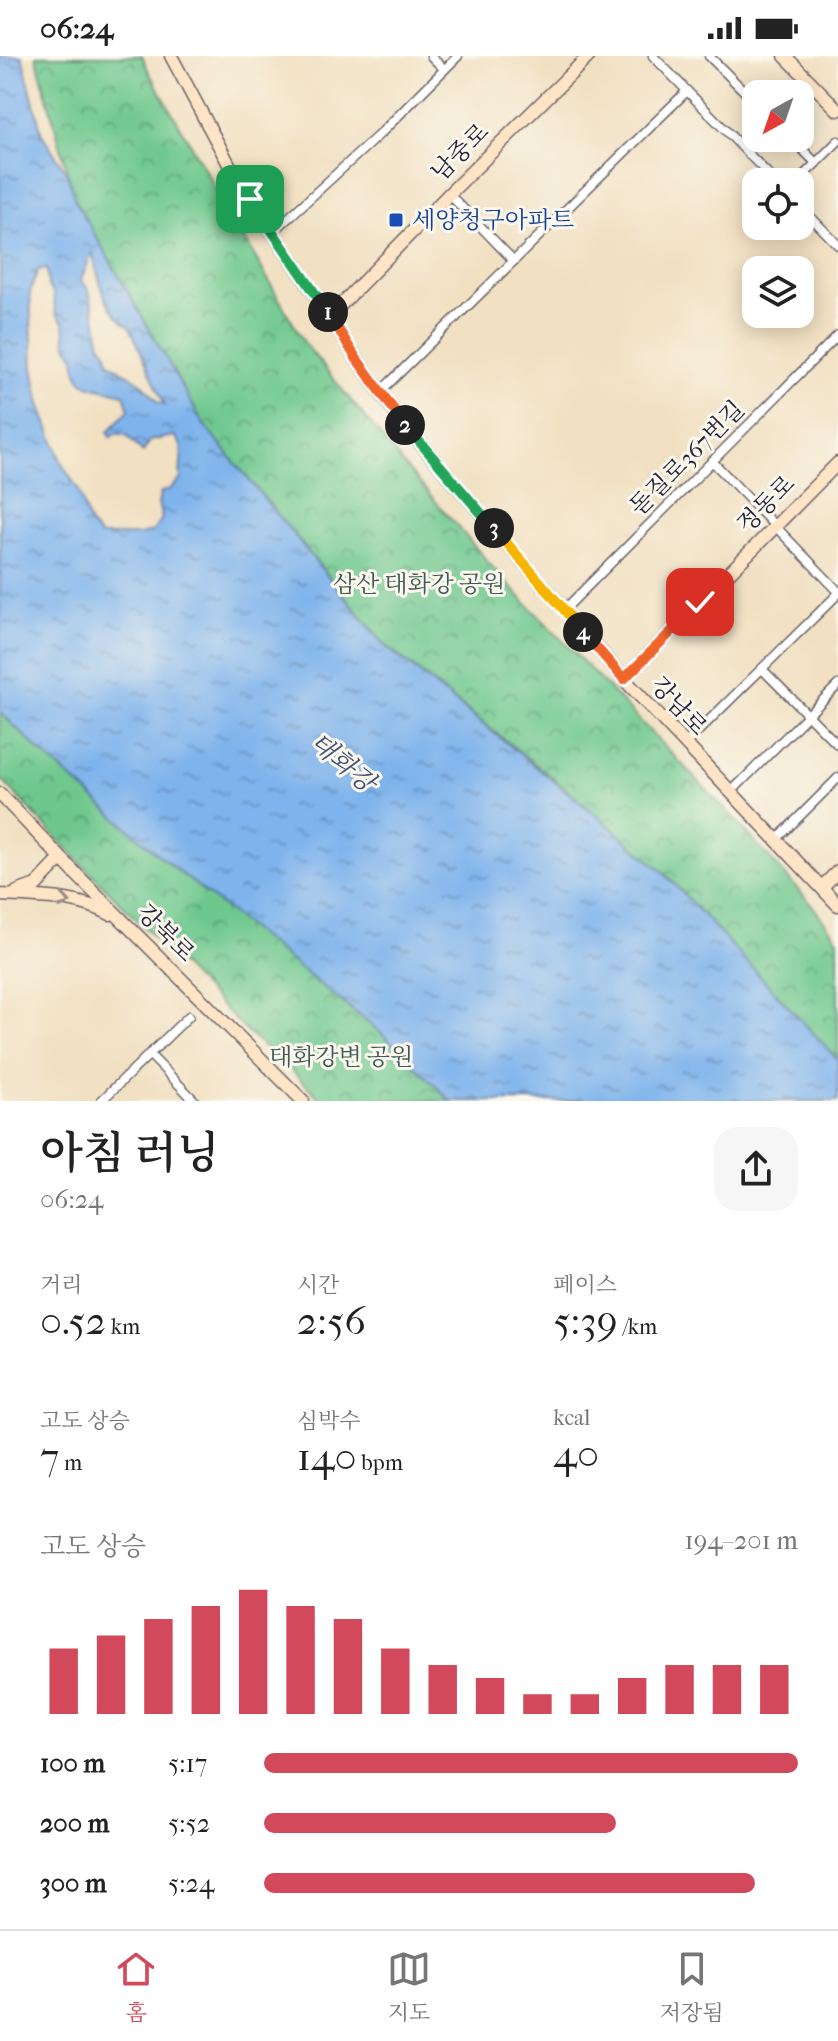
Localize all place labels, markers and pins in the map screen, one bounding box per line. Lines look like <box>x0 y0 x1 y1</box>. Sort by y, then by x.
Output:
pin <box>216 165 284 233</box>
place label: 세양청구아파트 <box>412 206 574 234</box>
marker: 세양청구아파트 <box>387 211 405 229</box>
pin: 1 <box>308 292 348 332</box>
pin: 2 <box>385 405 425 445</box>
pin: 3 <box>474 508 514 548</box>
pin <box>666 568 734 636</box>
pin: 4 <box>563 612 603 652</box>

